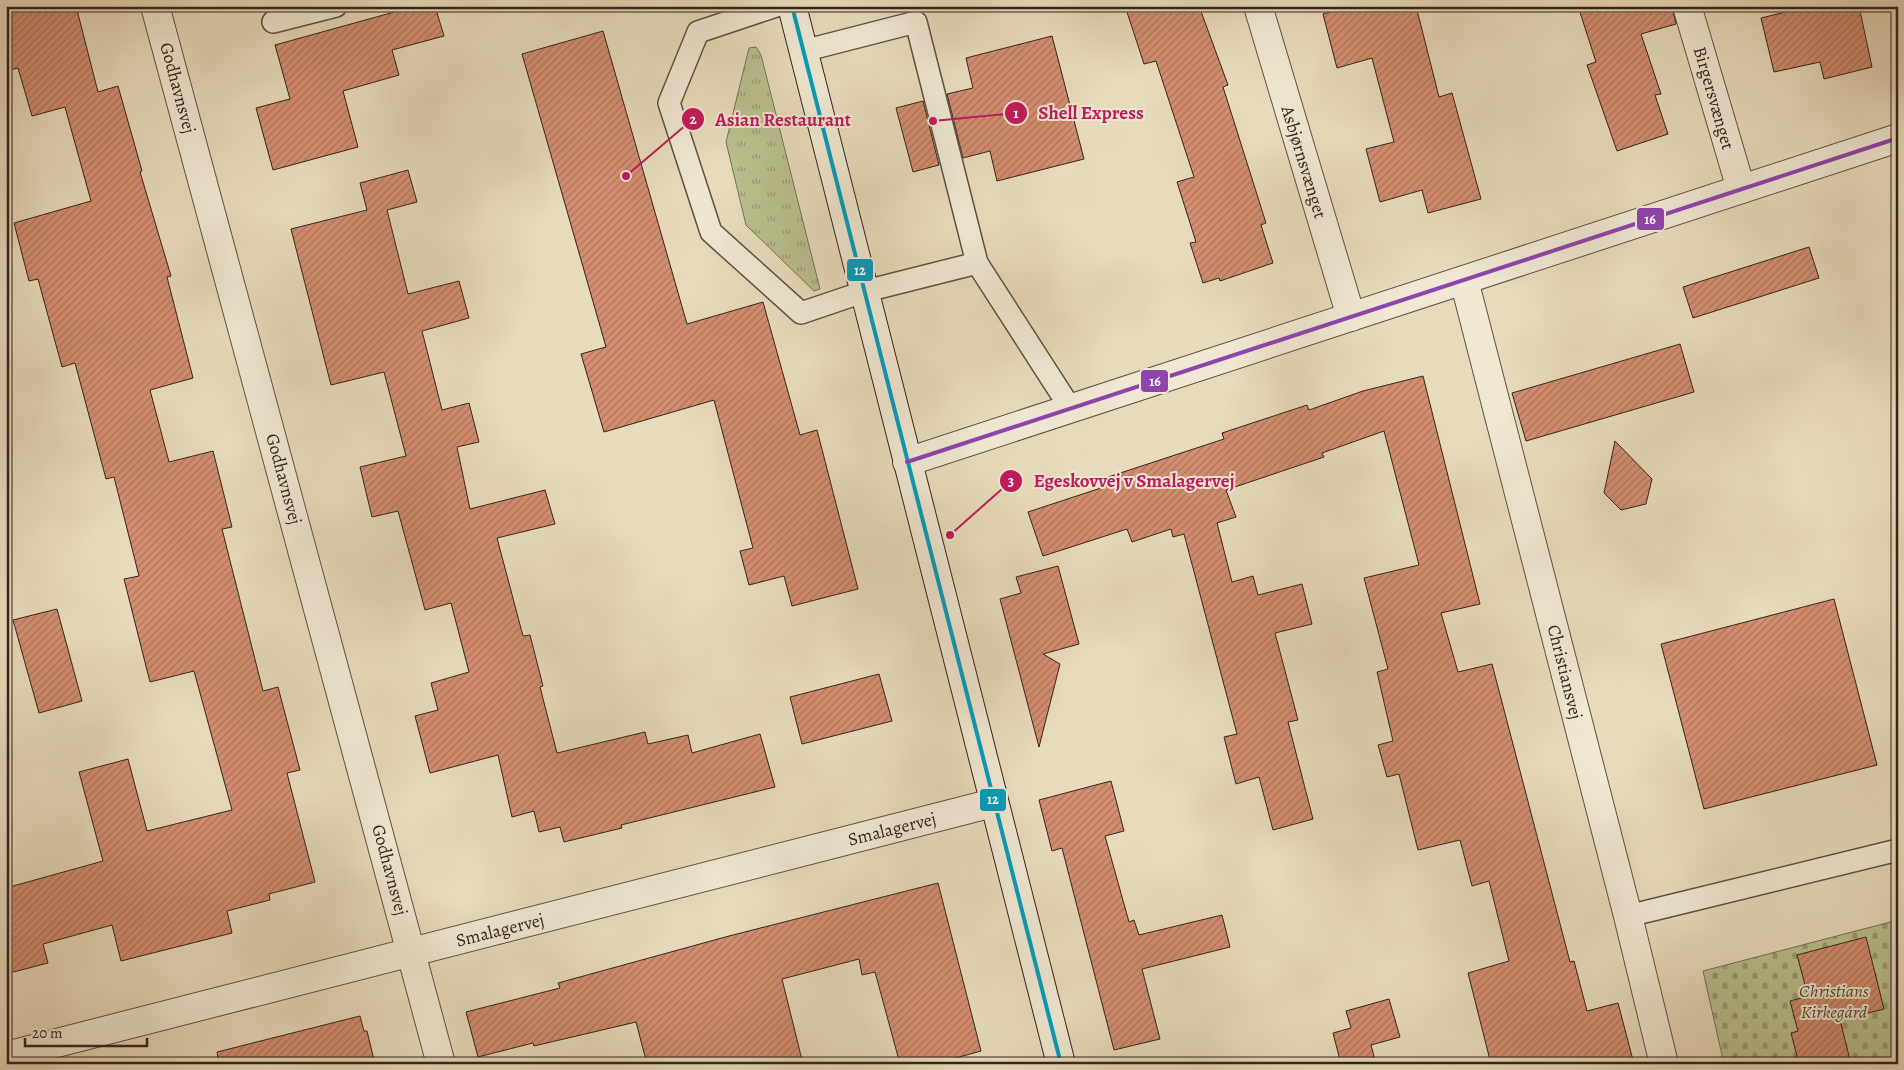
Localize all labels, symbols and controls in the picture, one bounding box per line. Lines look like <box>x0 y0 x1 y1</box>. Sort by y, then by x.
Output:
street label: Godhavnsvej <box>154 40 202 136</box>
street label: Birgersvænget <box>1688 44 1740 152</box>
callout: Shell Express <box>1003 96 1154 130</box>
text: Shell Express <box>1038 100 1144 126</box>
callout: Asian Restaurant <box>680 102 861 136</box>
street label: Asbjørnsvænget <box>1275 102 1333 221</box>
text: 1 <box>1013 103 1019 123</box>
text: Asian Restaurant <box>714 107 852 133</box>
text: 2 <box>689 109 697 129</box>
line badge: 16 <box>1636 207 1665 231</box>
text: 16 <box>1644 210 1656 229</box>
line badge: 12 <box>846 258 874 282</box>
text: 12 <box>854 261 866 280</box>
line badge: 16 <box>1140 369 1169 393</box>
text: 16 <box>1149 372 1161 391</box>
street label: Godhavnsvej <box>260 431 308 527</box>
callout: Egeskovvej v Smalagervej <box>999 464 1245 498</box>
text: Egeskovvej v Smalagervej <box>1033 468 1235 494</box>
text: 3 <box>1008 471 1014 491</box>
street label: Christiansvej <box>1542 622 1588 722</box>
line badge: 12 <box>979 788 1007 812</box>
text: 12 <box>987 790 999 809</box>
street label: Smalagervej <box>845 806 939 852</box>
street label: Godhavnsvej <box>366 822 414 918</box>
street label: Smalagervej <box>453 907 547 953</box>
park label: Christians Kirkegård <box>1799 979 1869 1024</box>
scale bar <box>25 1015 148 1047</box>
text: 20 m <box>32 1023 63 1043</box>

